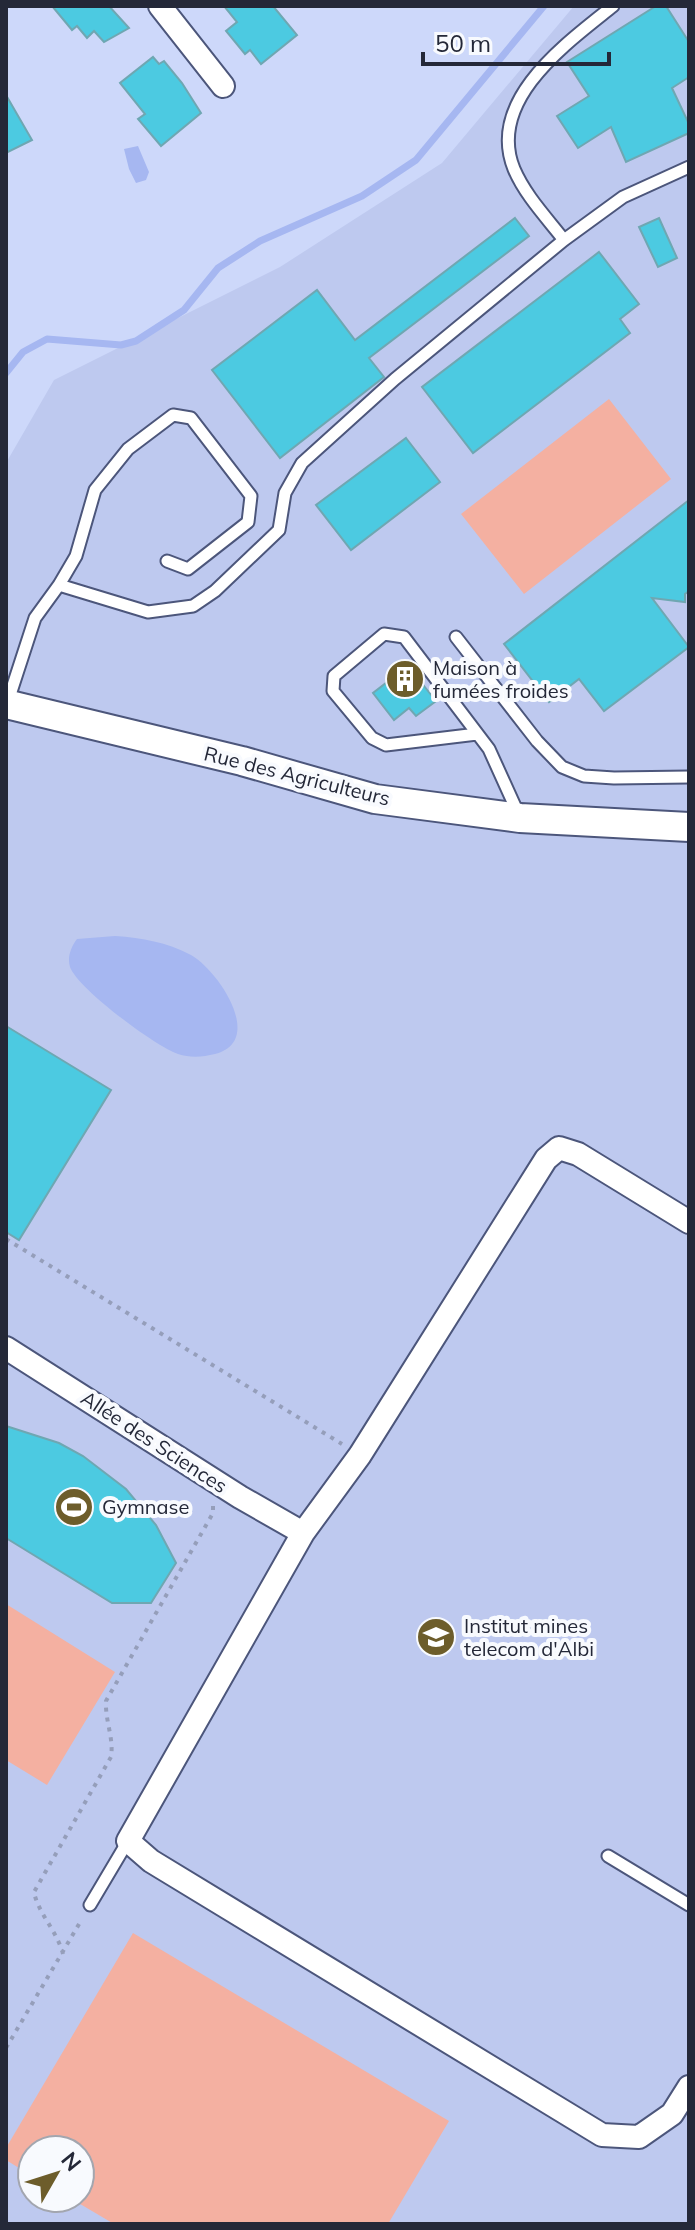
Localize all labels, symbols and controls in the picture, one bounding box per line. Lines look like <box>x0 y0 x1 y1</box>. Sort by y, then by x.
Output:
scale bar <box>423 16 609 66</box>
text: 50 m <box>435 28 491 58</box>
place label: Maison à fumées froides <box>433 655 569 703</box>
building icon: Maison à fumées froides <box>384 658 426 700</box>
street label: Rue des Agriculteurs <box>202 740 393 811</box>
street label: Allée des Sciences <box>76 1385 232 1498</box>
sports icon: Gymnase <box>53 1486 95 1528</box>
place label: Gymnase <box>102 1494 189 1519</box>
place label: Institut mines telecom d'Albi <box>464 1613 594 1661</box>
school or university icon: Institut mines telecom d'Albi <box>415 1616 457 1658</box>
north arrow <box>16 2134 96 2214</box>
text: N <box>55 2146 88 2177</box>

